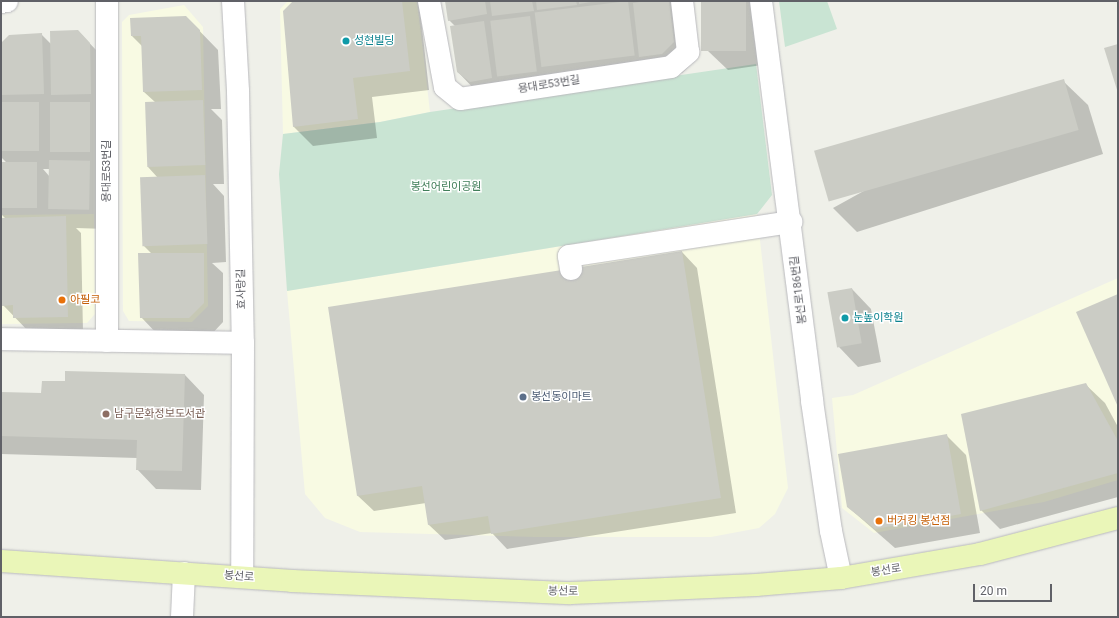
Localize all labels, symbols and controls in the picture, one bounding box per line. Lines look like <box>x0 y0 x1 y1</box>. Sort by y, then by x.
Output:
place label: 성현빌딩 <box>354 34 394 48</box>
marker: 성현빌딩 <box>341 36 351 46</box>
street label: 용대로53번길 <box>517 74 581 96</box>
street label: 용대로53번길 <box>100 140 114 202</box>
park label: 봉선어린이공원 <box>411 180 481 194</box>
street label: 봉선로186번길 <box>788 255 810 325</box>
street label: 효사랑길 <box>235 269 249 309</box>
place label: 아필코 <box>70 293 100 307</box>
marker: 아필코 <box>57 295 67 305</box>
place label: 눈높이학원 <box>853 311 904 325</box>
marker: 눈높이학원 <box>840 313 850 323</box>
place label: 봉선동이마트 <box>531 390 592 404</box>
marker: 봉선동이마트 <box>518 392 528 402</box>
place label: 남구문화정보도서관 <box>114 407 205 421</box>
marker: 남구문화정보도서관 <box>101 409 111 419</box>
place label: 버거킹 봉선점 <box>887 514 950 528</box>
marker: 버거킹 봉선점 <box>874 516 884 526</box>
street label: 봉선로 <box>870 562 902 580</box>
street label: 봉선로 <box>223 569 255 585</box>
scale bar <box>975 576 1054 602</box>
text: 20 m <box>980 584 1007 598</box>
street label: 봉선로 <box>548 585 578 599</box>

